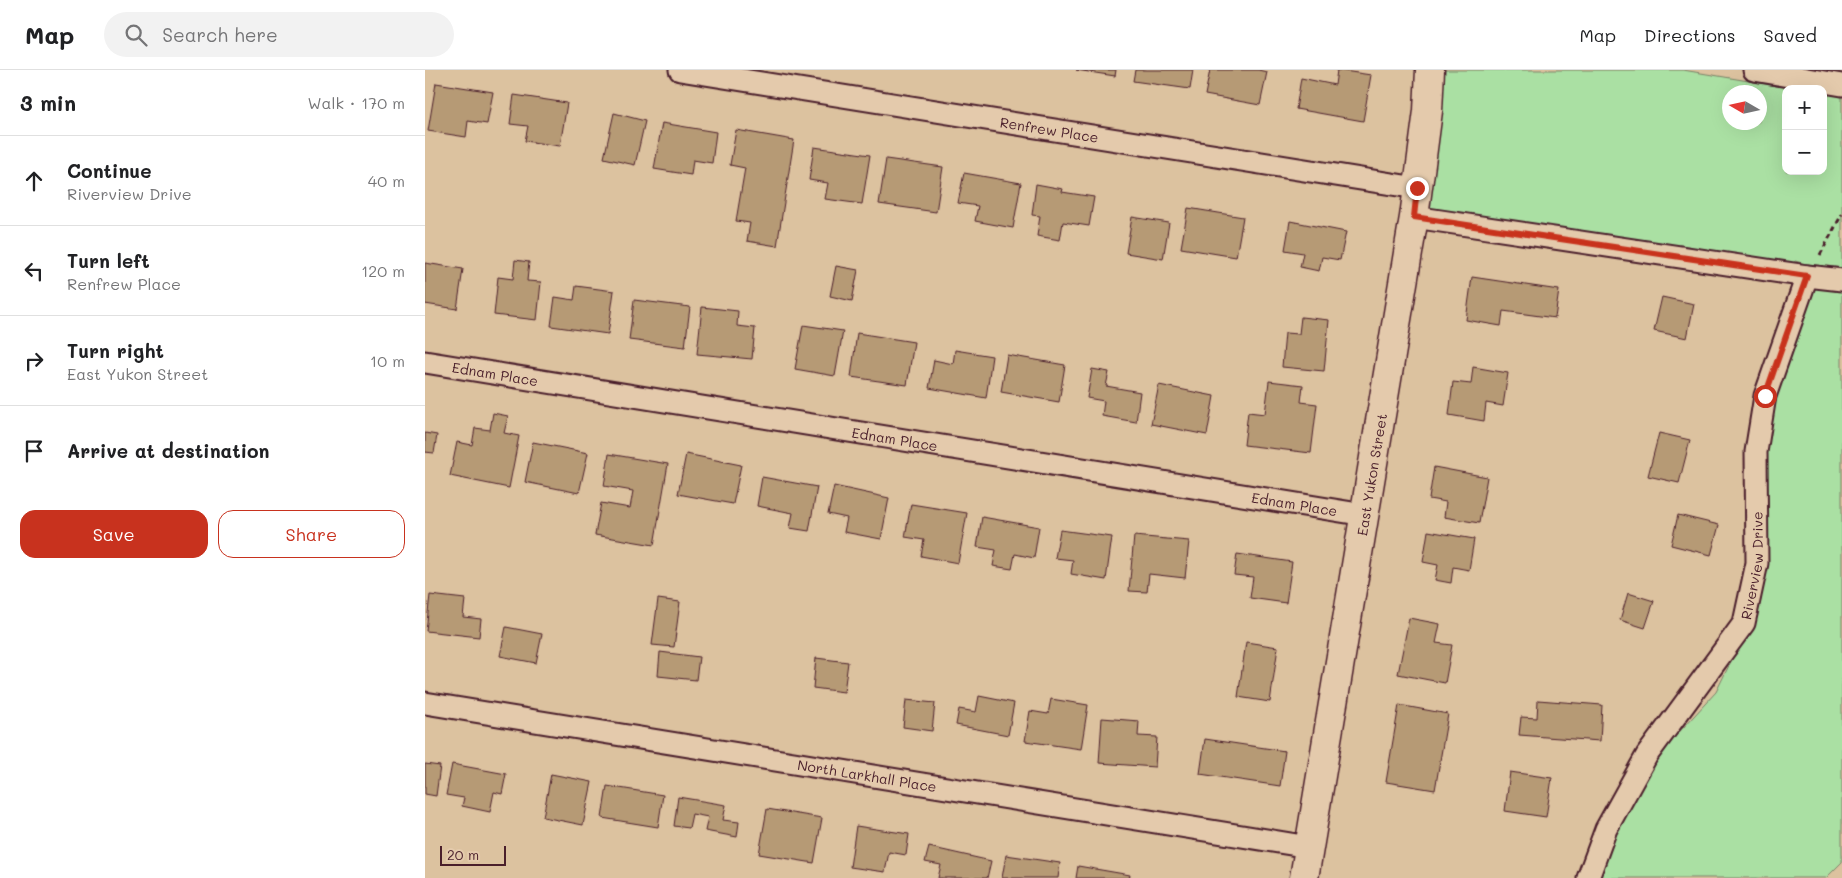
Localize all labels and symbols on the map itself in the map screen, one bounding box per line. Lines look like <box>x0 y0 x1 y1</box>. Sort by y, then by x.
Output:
north arrow <box>1722 85 1767 130</box>
street label: Renfrew Place <box>999 112 1100 146</box>
route end <box>1406 177 1429 200</box>
street label: Ednam Place <box>451 357 539 390</box>
route start <box>1754 385 1777 408</box>
street label: East Yukon Street <box>1352 412 1391 537</box>
street label: Ednam Place <box>850 422 939 455</box>
street label: Ednam Place <box>1250 487 1339 520</box>
street label: Riverview Drive <box>1736 511 1767 621</box>
street label: North Larkhall Place <box>796 754 938 796</box>
scale bar <box>440 843 506 866</box>

